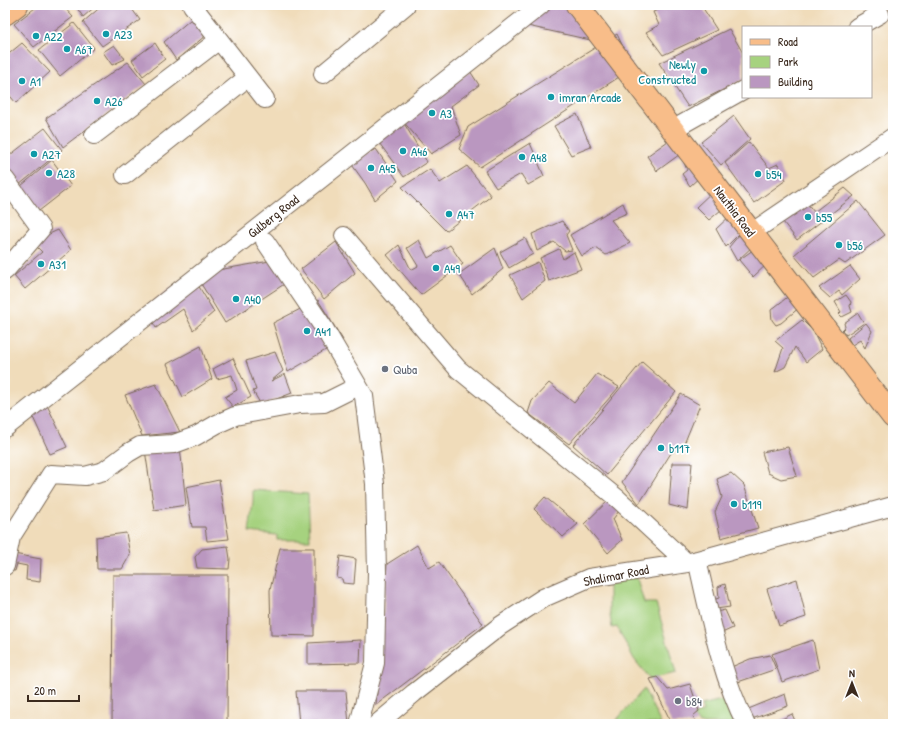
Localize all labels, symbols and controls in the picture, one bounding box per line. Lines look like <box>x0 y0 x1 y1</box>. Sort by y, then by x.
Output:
place label: A23 <box>114 25 132 43</box>
legend <box>742 26 872 98</box>
place label: A22 <box>44 27 63 45</box>
marker: A23 <box>101 29 111 39</box>
marker: A22 <box>31 31 41 41</box>
text: Road <box>778 33 798 50</box>
place label: A67 <box>75 40 93 58</box>
marker: A67 <box>62 44 72 54</box>
text: Park <box>778 53 798 70</box>
place label: Newly Constructed <box>638 55 696 88</box>
marker: Newly Constructed <box>699 66 709 76</box>
place label: A1 <box>30 72 41 90</box>
text: Building <box>778 73 813 90</box>
marker: A1 <box>17 76 27 86</box>
place label: imran Arcade <box>559 88 621 106</box>
place label: A26 <box>105 92 123 110</box>
marker: imran Arcade <box>546 92 556 102</box>
marker: A26 <box>92 96 102 106</box>
place label: A3 <box>440 104 452 122</box>
marker: A3 <box>427 108 437 118</box>
place label: A46 <box>411 142 427 160</box>
place label: A27 <box>42 145 61 163</box>
marker: A46 <box>398 146 408 156</box>
place label: A48 <box>530 148 547 166</box>
marker: A27 <box>29 149 39 159</box>
marker: A48 <box>517 152 527 162</box>
place label: A45 <box>379 159 396 177</box>
marker: A45 <box>366 163 376 173</box>
place label: A28 <box>57 164 75 182</box>
place label: b54 <box>766 165 782 183</box>
marker: A28 <box>44 168 54 178</box>
marker: b54 <box>753 169 763 179</box>
street label: Nauthia Road <box>710 182 760 240</box>
street label: Gulberg Road <box>244 190 302 242</box>
place label: A47 <box>457 205 475 223</box>
place label: b55 <box>816 208 833 226</box>
marker: A47 <box>444 209 454 219</box>
marker: b55 <box>803 212 813 222</box>
place label: b56 <box>847 236 863 254</box>
marker: b56 <box>834 240 844 250</box>
place label: A31 <box>49 255 66 273</box>
marker: A31 <box>36 259 46 269</box>
place label: A49 <box>444 259 460 277</box>
marker: A49 <box>431 263 441 273</box>
place label: A40 <box>244 290 261 308</box>
marker: A40 <box>231 294 241 304</box>
place label: A41 <box>315 322 331 340</box>
marker: A41 <box>302 326 312 336</box>
place label: Quba <box>393 360 417 378</box>
marker: Quba <box>380 364 390 374</box>
place label: b117 <box>669 439 690 457</box>
marker: b117 <box>656 443 666 453</box>
place label: b119 <box>742 495 762 513</box>
marker: b119 <box>729 499 739 509</box>
street label: Shalimar Road <box>582 560 650 590</box>
north arrow <box>832 663 872 703</box>
text: N <box>849 666 855 680</box>
scale bar <box>28 677 79 703</box>
text: 20 m <box>34 682 56 699</box>
place label: b84 <box>686 692 702 710</box>
marker: b84 <box>673 696 683 706</box>

